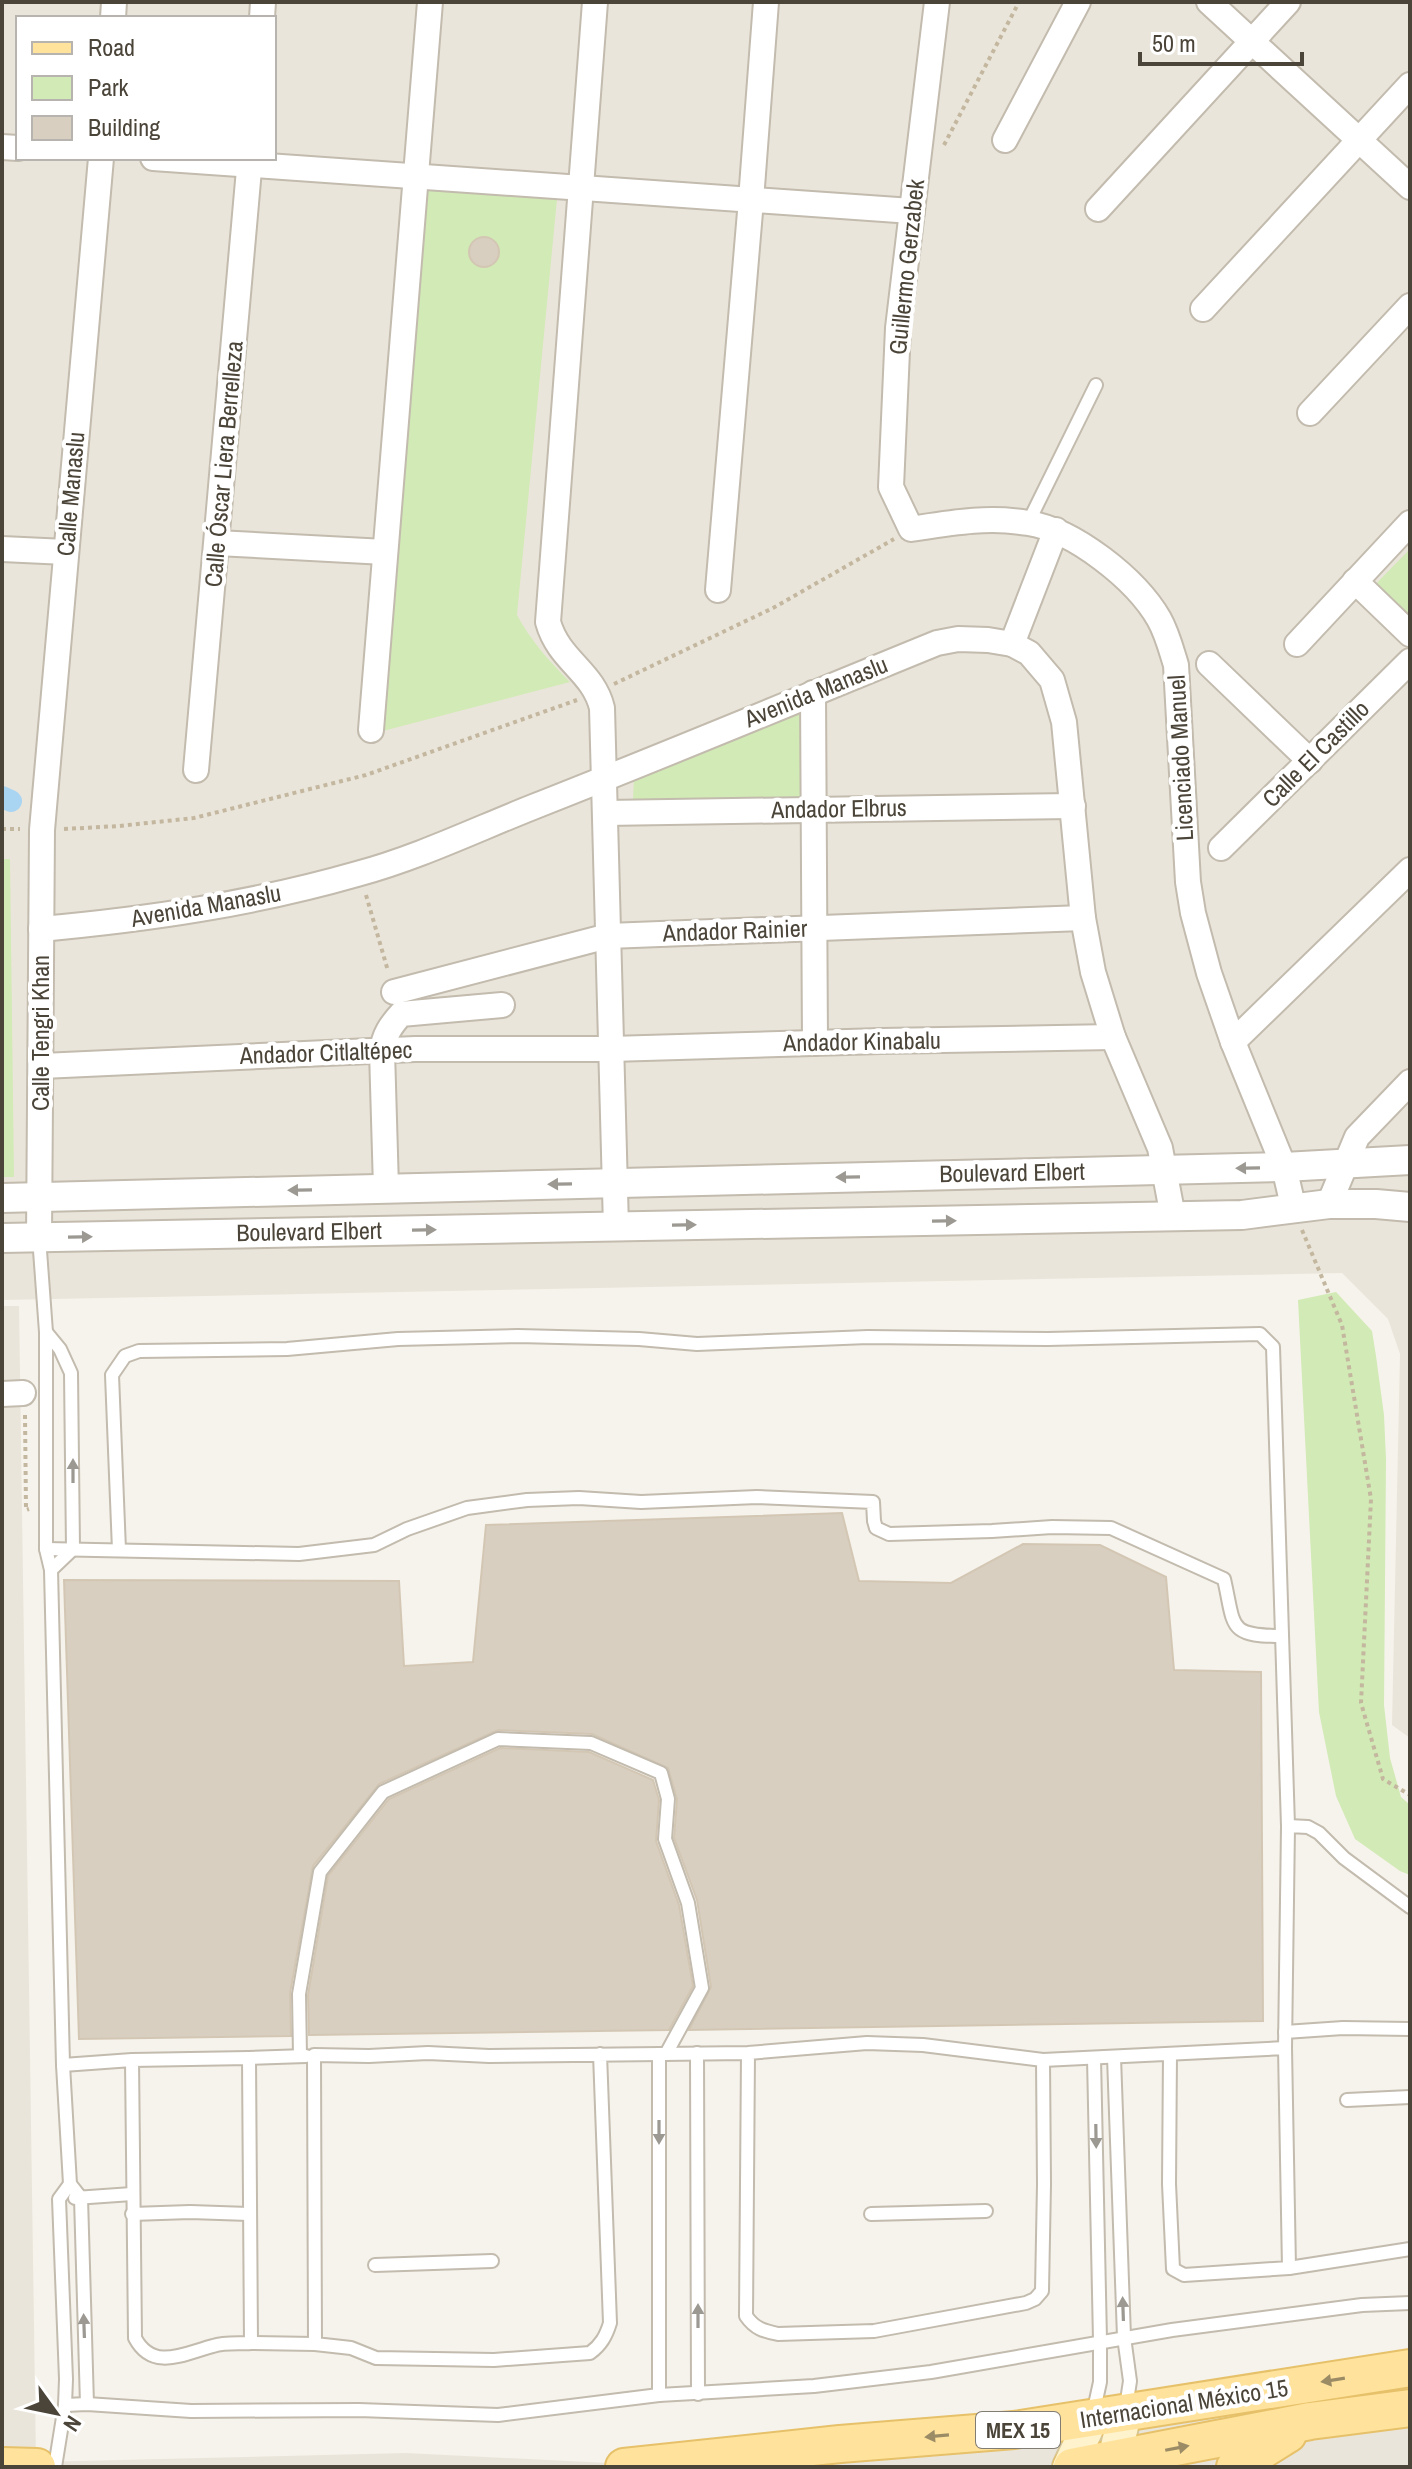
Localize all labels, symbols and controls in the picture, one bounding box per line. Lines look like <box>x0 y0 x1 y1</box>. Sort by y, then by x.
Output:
legend <box>16 16 276 160</box>
scale bar <box>1140 16 1302 66</box>
text: 50 m <box>1152 27 1196 59</box>
text: Road <box>88 31 135 63</box>
text: Park <box>88 71 129 103</box>
text: Building <box>88 111 160 143</box>
street label: Guillermo Gerzabek <box>881 178 931 356</box>
street label: Calle Óscar Liera Berrelleza <box>196 339 250 588</box>
street label: Calle Manaslu <box>49 430 91 557</box>
street label: Avenida Manaslu <box>738 648 892 735</box>
street label: Licenciado Manuel <box>1160 674 1200 842</box>
street label: Calle El Castillo <box>1255 693 1376 814</box>
street label: Andador Elbrus <box>770 791 907 825</box>
street label: Avenida Manaslu <box>127 876 283 934</box>
street label: Andador Rainier <box>661 911 808 949</box>
street label: Calle Tengri Khan <box>24 955 56 1111</box>
street label: Andador Kinabalu <box>782 1024 941 1058</box>
street label: Andador Citlaltépec <box>238 1033 413 1071</box>
street label: Boulevard Elbert <box>939 1155 1086 1189</box>
one-way arrow <box>1235 1161 1260 1174</box>
one-way arrow <box>835 1171 860 1184</box>
one-way arrow <box>547 1178 572 1191</box>
one-way arrow <box>287 1184 312 1197</box>
street label: Boulevard Elbert <box>236 1214 383 1248</box>
one-way arrow <box>932 1214 957 1227</box>
one-way arrow <box>672 1219 697 1232</box>
one-way arrow <box>412 1224 437 1237</box>
one-way arrow <box>68 1230 93 1243</box>
one-way arrow <box>67 1458 79 1483</box>
one-way arrow <box>653 2120 665 2145</box>
one-way arrow <box>1089 2124 1102 2149</box>
one-way arrow <box>1117 2296 1130 2321</box>
one-way arrow <box>692 2303 704 2328</box>
one-way arrow <box>78 2313 91 2338</box>
street label: Internacional México 15 <box>1078 2371 1290 2435</box>
north arrow <box>16 2373 96 2453</box>
one-way arrow <box>1320 2375 1345 2387</box>
text: N <box>57 2410 89 2438</box>
road number: MEX 15 <box>976 2412 1060 2448</box>
one-way arrow <box>924 2430 949 2443</box>
one-way arrow <box>1164 2441 1189 2453</box>

